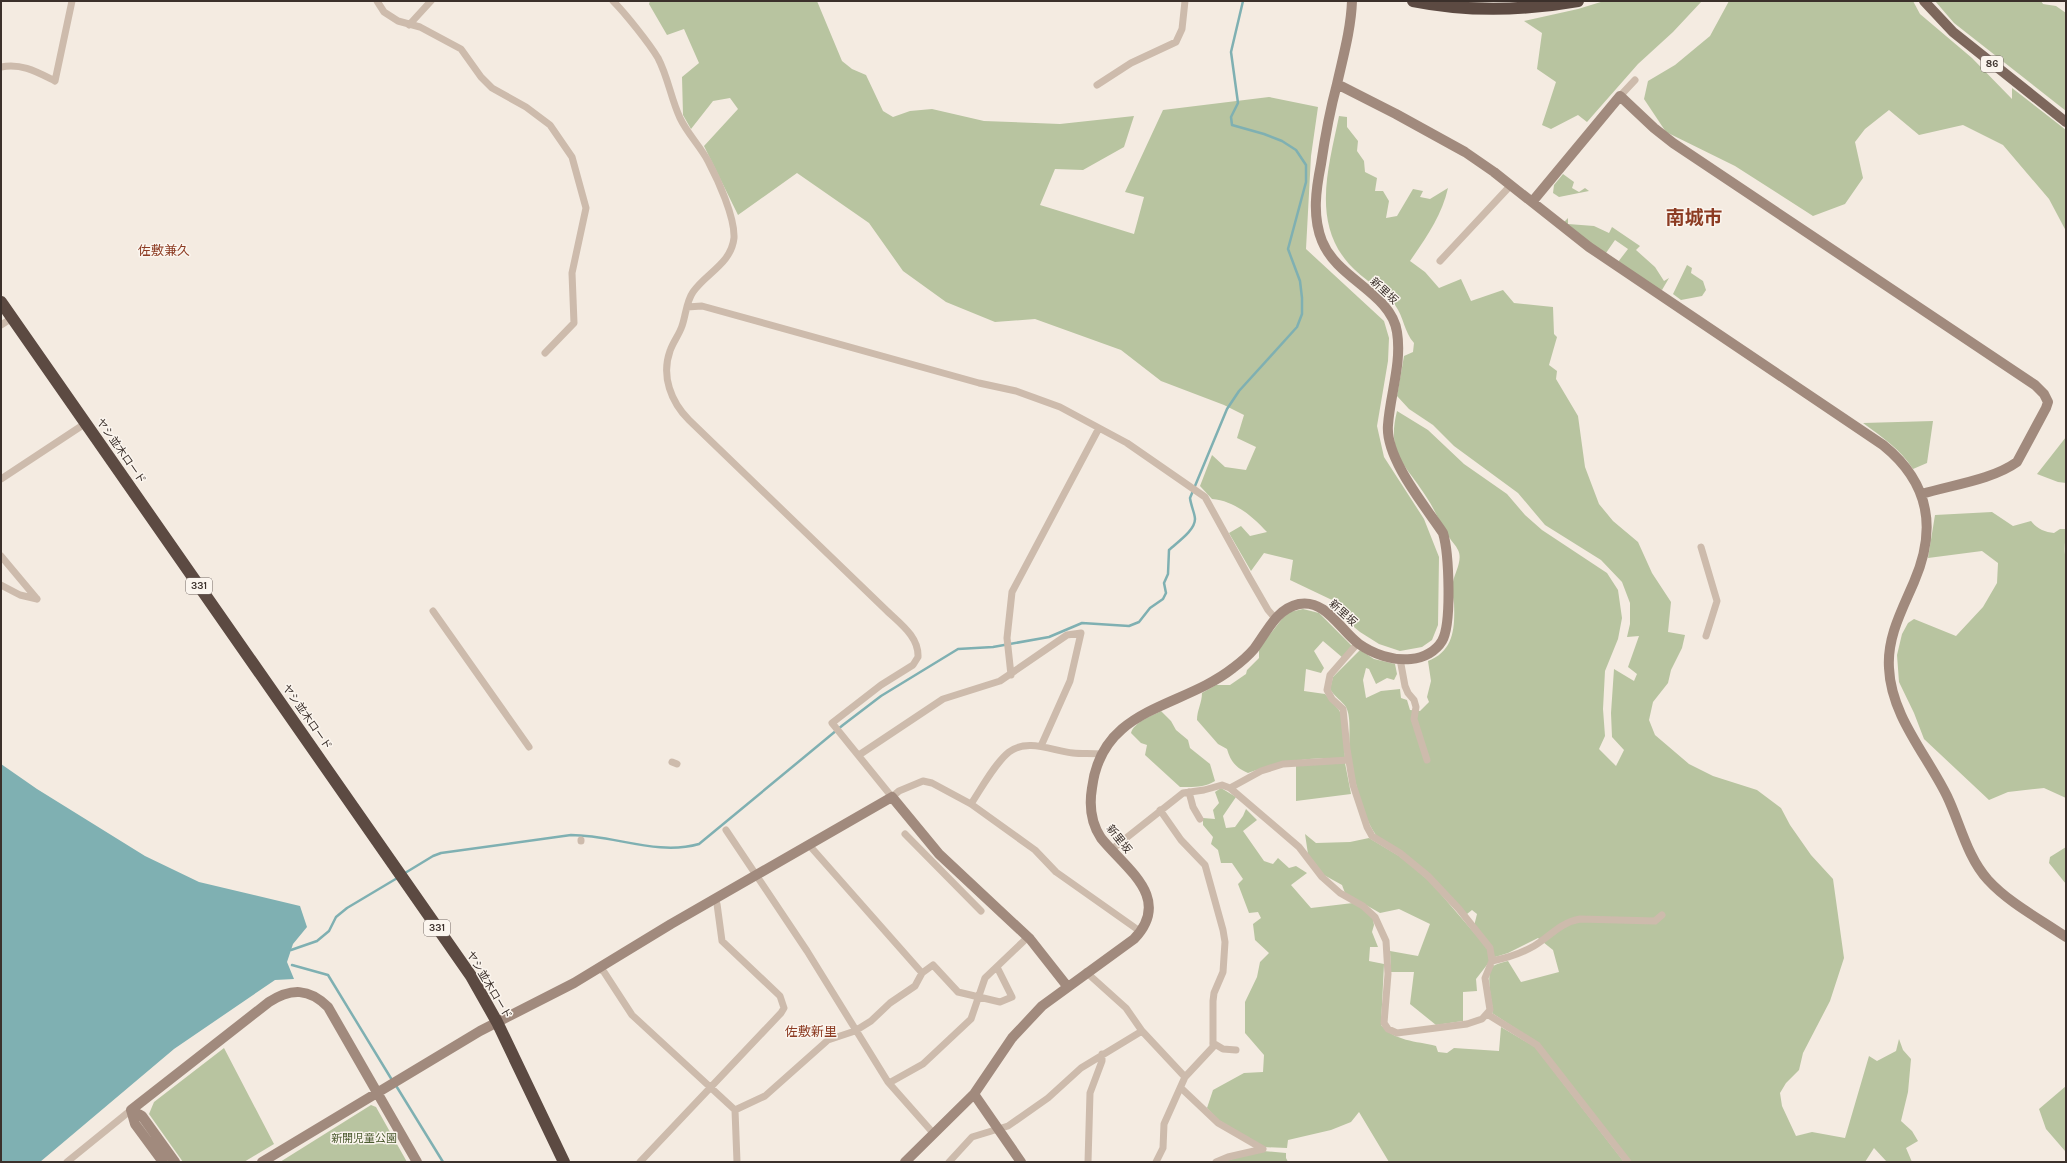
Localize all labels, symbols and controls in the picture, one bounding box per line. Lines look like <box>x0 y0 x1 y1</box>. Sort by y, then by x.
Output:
road number: 86 <box>1981 56 2003 72</box>
district label: 南城市 <box>1665 207 1723 229</box>
district label: 佐敷兼久 <box>138 243 190 258</box>
street label: 新里坂 <box>1367 275 1401 307</box>
street label: ヤシ並木ロード <box>94 416 148 486</box>
road number: 331 <box>186 578 212 594</box>
street label: 新里坂 <box>1326 597 1360 629</box>
street label: ヤシ並木ロード <box>280 682 334 752</box>
street label: 新里坂 <box>1104 822 1134 856</box>
road number: 331 <box>424 920 450 936</box>
street label: ヤシ並木ロード <box>464 949 514 1021</box>
district label: 佐敷新里 <box>785 1024 837 1039</box>
park label: 新開児童公園 <box>331 1132 397 1145</box>

